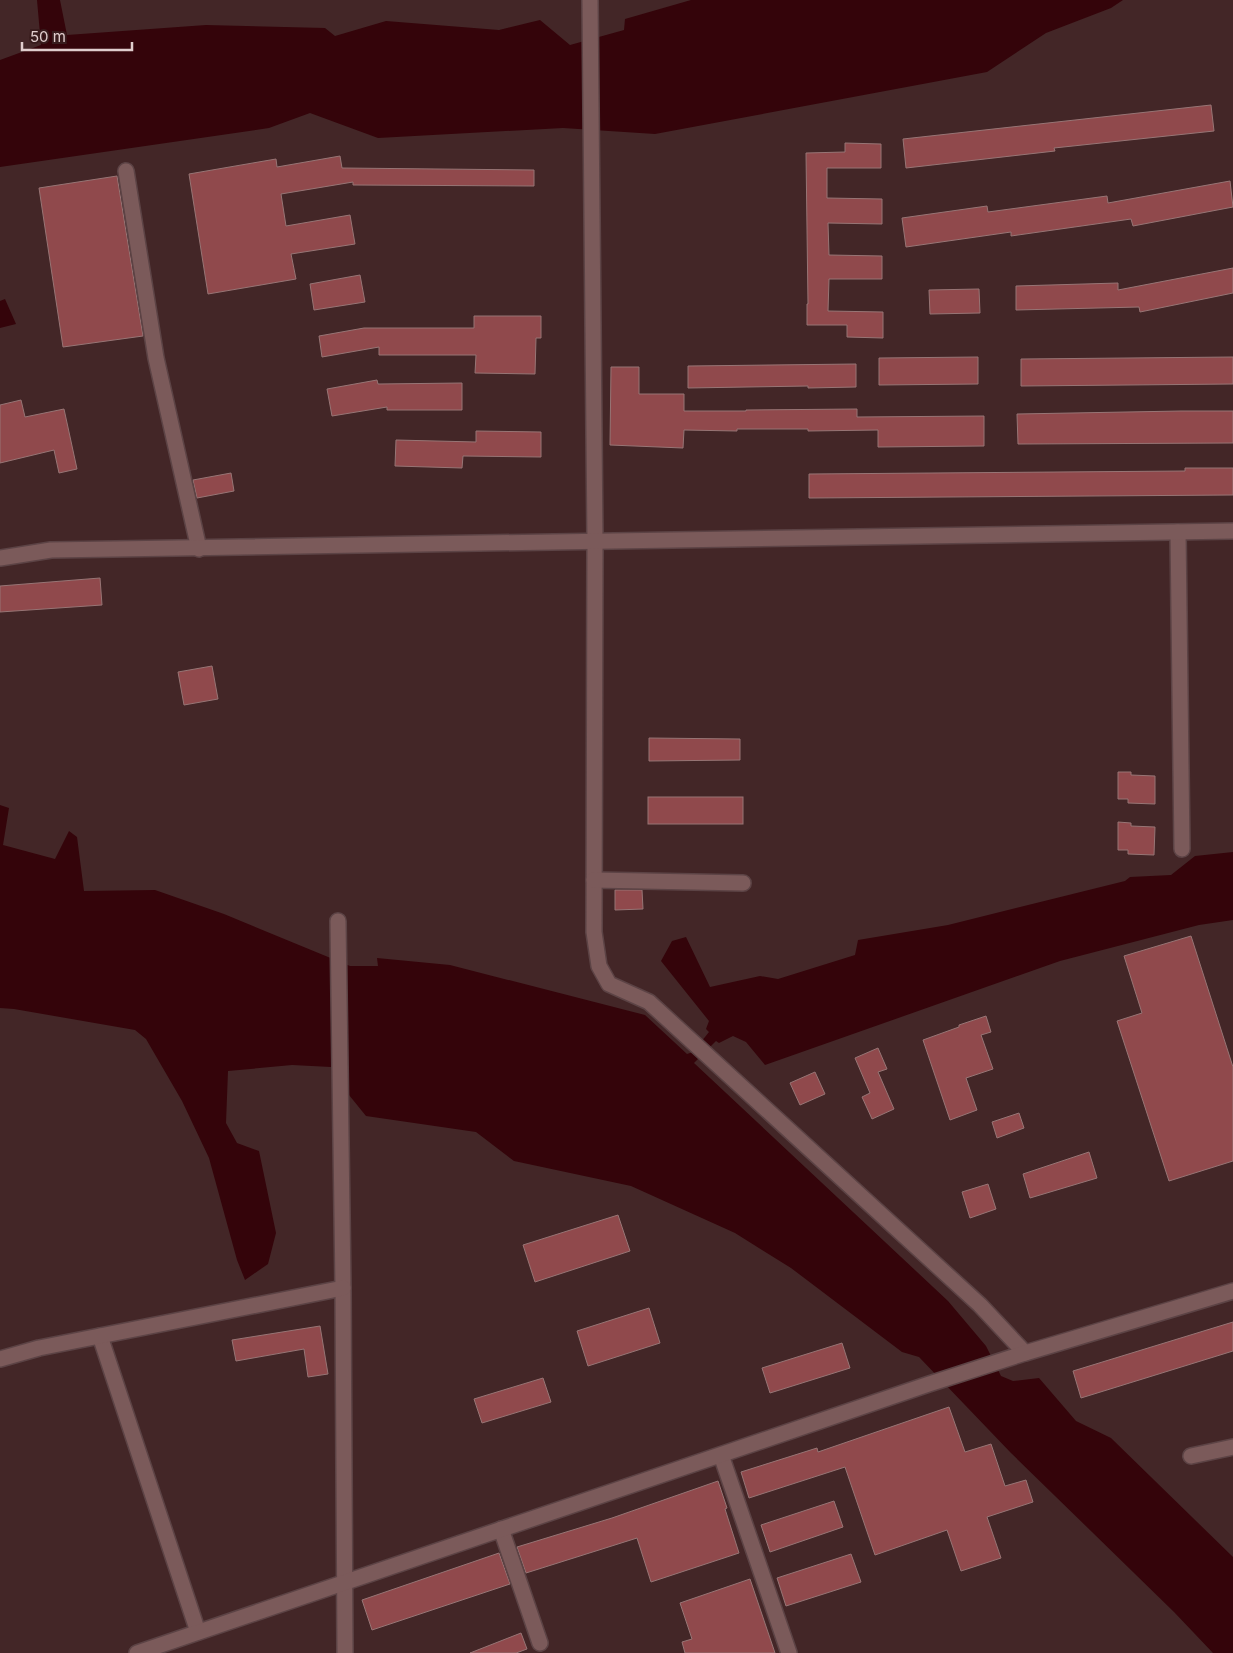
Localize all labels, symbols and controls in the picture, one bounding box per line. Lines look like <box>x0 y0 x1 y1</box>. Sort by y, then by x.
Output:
scale bar <box>22 20 132 52</box>
text: 50 m <box>30 27 66 46</box>

